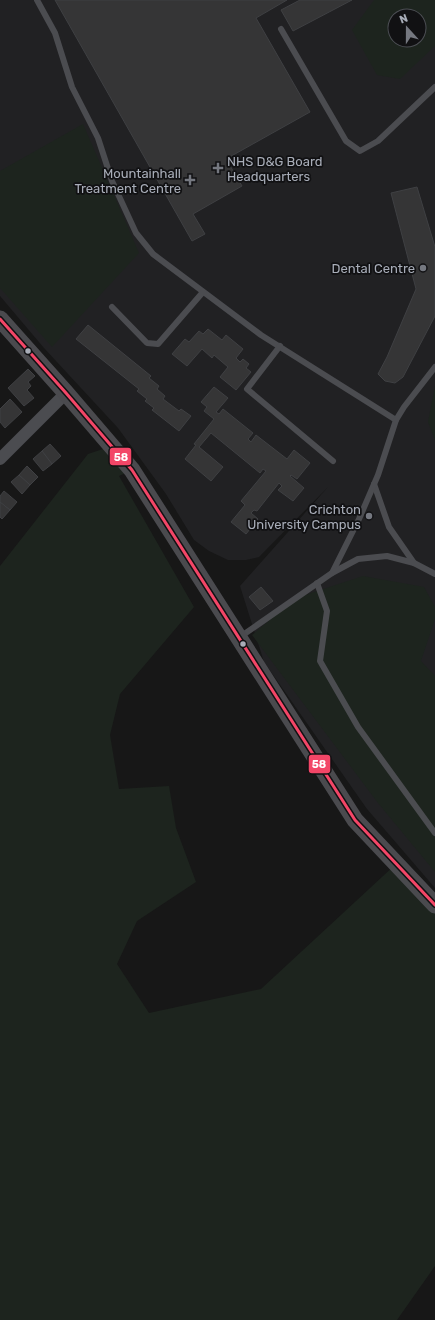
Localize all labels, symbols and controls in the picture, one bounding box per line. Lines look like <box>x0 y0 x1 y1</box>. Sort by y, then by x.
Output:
north arrow <box>387 8 427 48</box>
text: N <box>398 12 410 27</box>
place label: NHS D&G Board Headquarters <box>227 154 322 184</box>
marker: NHS D&G Board Headquarters <box>212 162 224 174</box>
place label: Mountainhall Treatment Centre <box>74 166 181 196</box>
marker: Mountainhall Treatment Centre <box>184 174 196 186</box>
place label: Dental Centre <box>331 261 415 276</box>
marker: Dental Centre <box>418 263 428 273</box>
unlabelled marker <box>23 346 33 356</box>
line badge: 58 <box>109 447 132 466</box>
text: 58 <box>114 451 128 464</box>
place label: Crichton University Campus <box>247 502 361 532</box>
marker: Crichton University Campus <box>364 511 374 521</box>
unlabelled marker <box>238 639 248 649</box>
line badge: 58 <box>308 754 331 774</box>
text: 58 <box>312 758 326 771</box>

